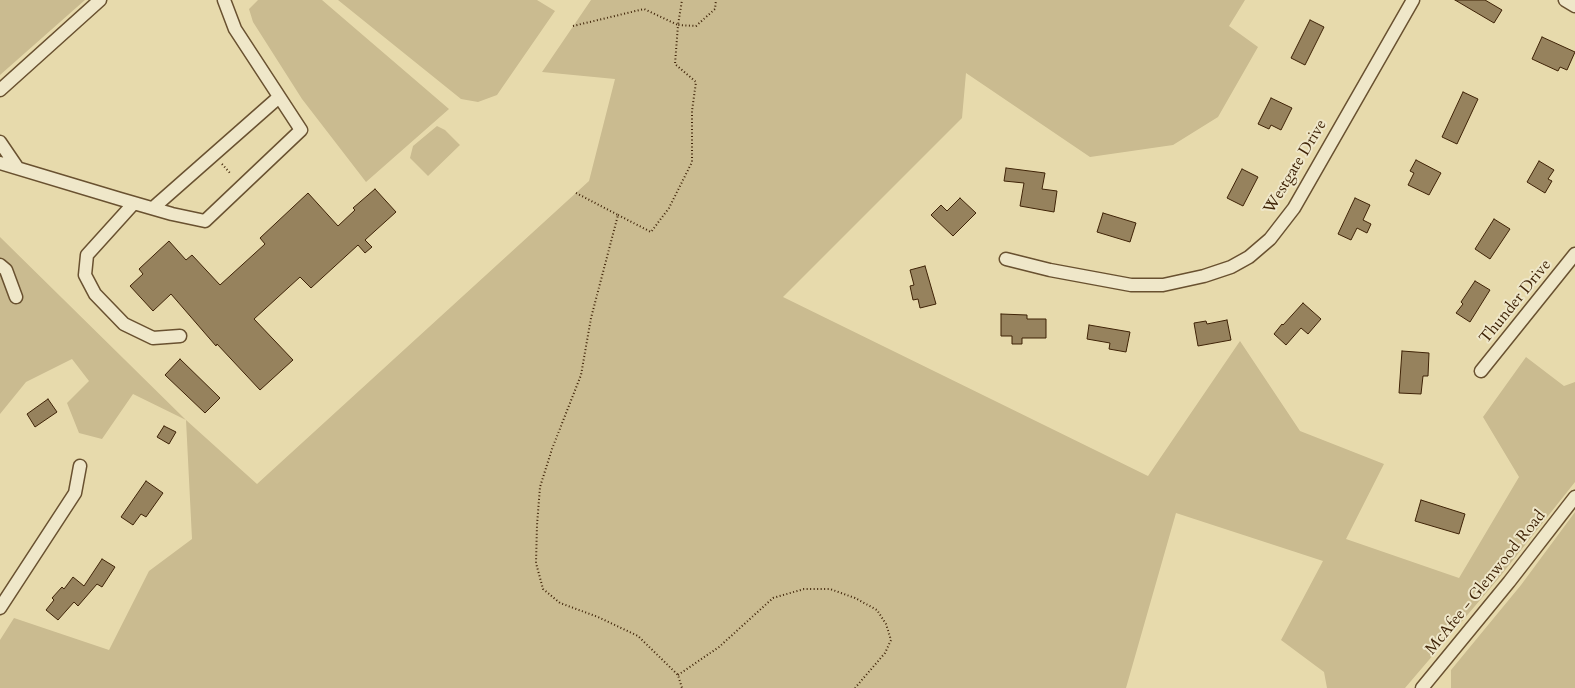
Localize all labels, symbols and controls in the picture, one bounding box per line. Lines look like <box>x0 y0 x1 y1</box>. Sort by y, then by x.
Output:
street label: Westgate Drive <box>1260 116 1332 218</box>
street label: Thunder Drive <box>1476 256 1556 348</box>
street label: McAfee - Glenwood Road <box>1422 507 1550 659</box>

